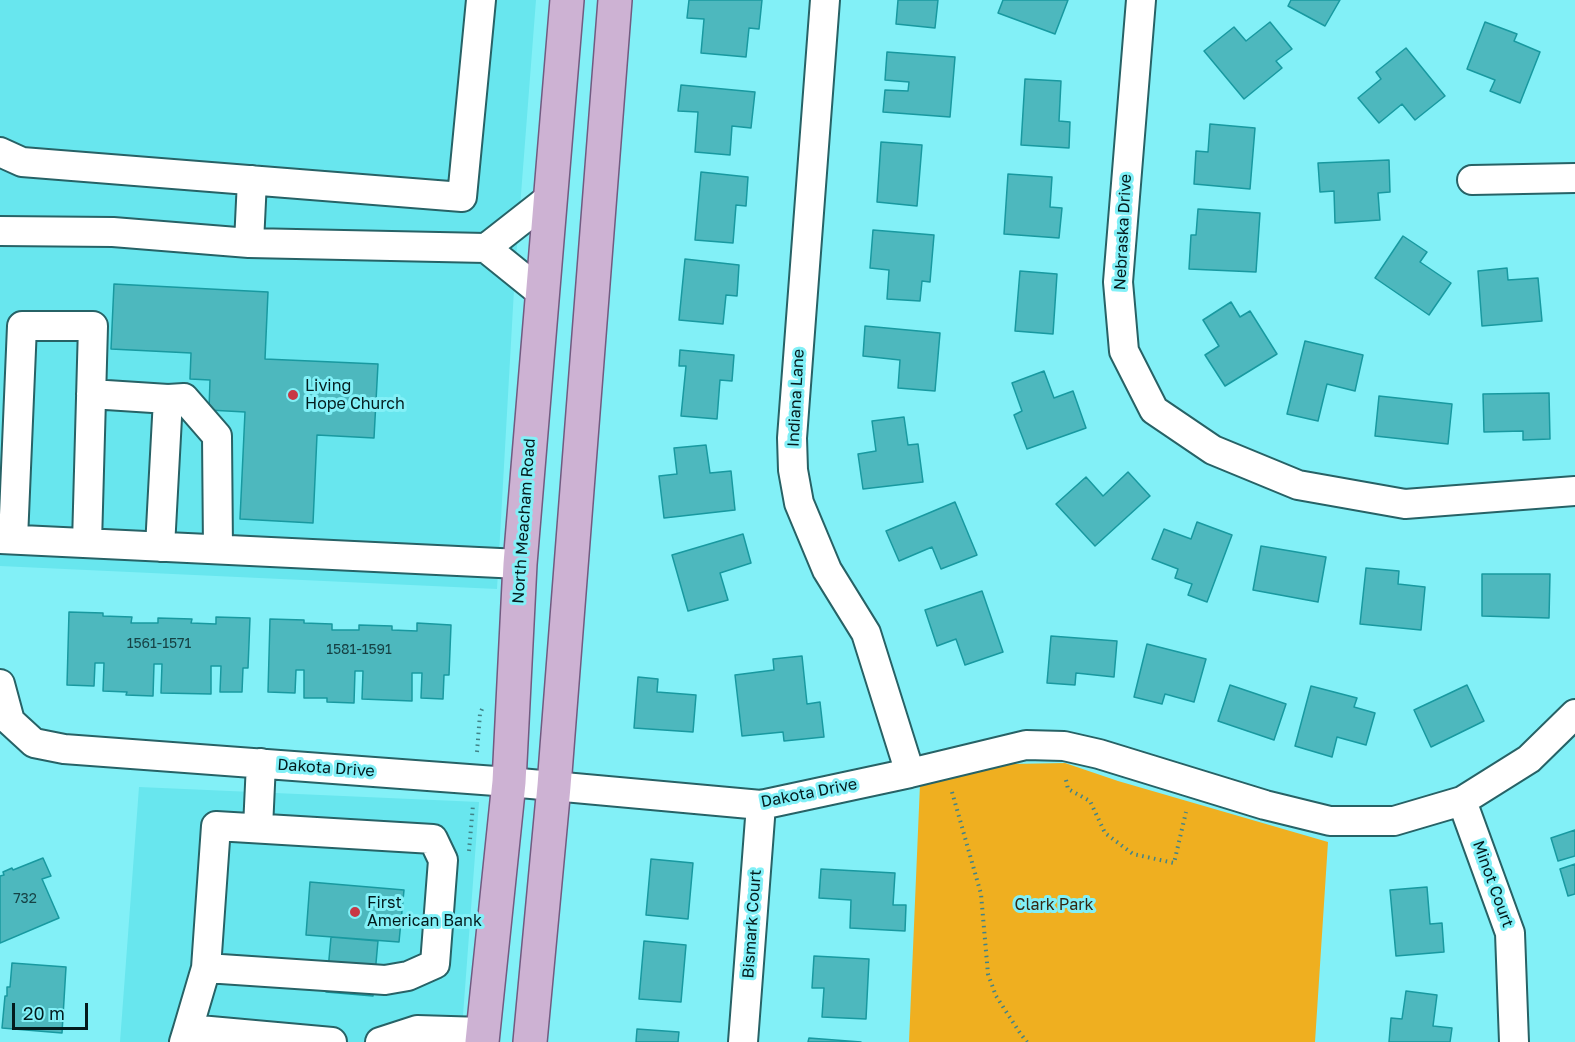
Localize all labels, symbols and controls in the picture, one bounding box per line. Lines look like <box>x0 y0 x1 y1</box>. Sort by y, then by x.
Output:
street label: Nebraska Drive <box>1110 173 1136 291</box>
street label: Indiana Lane <box>784 348 808 448</box>
place label: Living Hope Church <box>305 376 405 414</box>
marker: Living Hope Church <box>286 388 300 402</box>
street label: North Meacham Road <box>509 438 539 604</box>
house number: 1561-1571 <box>127 636 191 652</box>
house number: 1581-1591 <box>326 642 392 658</box>
street label: Dakota Drive <box>277 755 375 781</box>
street label: Dakota Drive <box>759 774 859 812</box>
street label: Minot Court <box>1468 838 1518 930</box>
street label: Bismark Court <box>739 869 765 979</box>
house number: 732 <box>13 891 37 907</box>
place label: First American Bank <box>367 893 482 931</box>
park label: Clark Park <box>1015 895 1093 915</box>
marker: First American Bank <box>348 905 362 919</box>
scale bar <box>15 991 92 1029</box>
text: 20 m <box>23 1002 65 1024</box>

